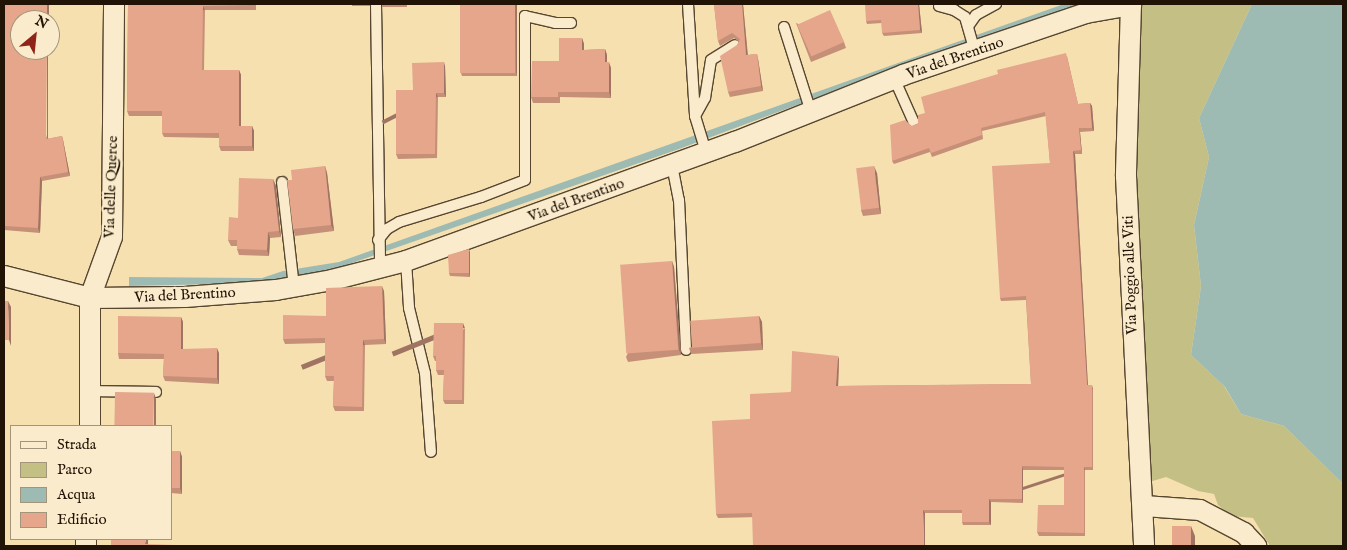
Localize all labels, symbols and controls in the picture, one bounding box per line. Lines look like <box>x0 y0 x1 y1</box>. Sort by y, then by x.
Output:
north arrow <box>10 10 60 60</box>
text: N <box>32 12 51 33</box>
street label: Via del Brentino <box>904 33 1006 83</box>
street label: Via delle Querce <box>100 135 122 239</box>
street label: Via del Brentino <box>525 174 627 226</box>
street label: Via Poggio alle Viti <box>1119 215 1141 335</box>
street label: Via del Brentino <box>134 283 236 307</box>
legend <box>10 425 172 540</box>
text: Strada <box>57 435 96 454</box>
text: Parco <box>57 460 92 479</box>
text: Acqua <box>57 485 95 504</box>
text: Edificio <box>57 510 107 529</box>

